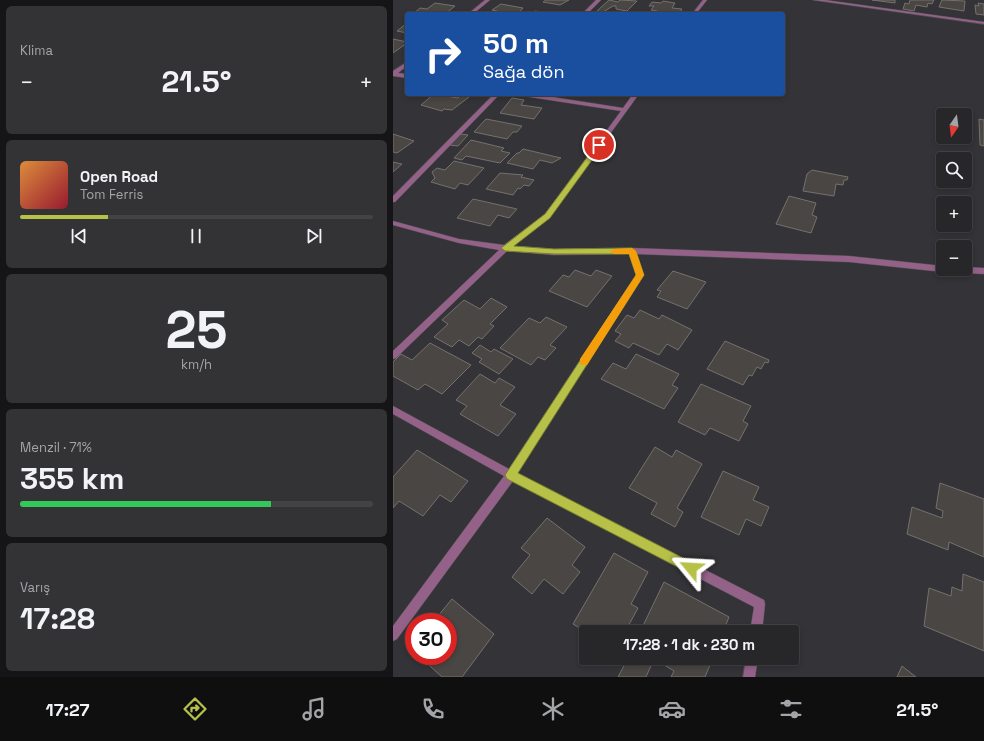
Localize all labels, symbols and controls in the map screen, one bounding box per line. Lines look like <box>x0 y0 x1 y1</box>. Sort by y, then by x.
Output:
text: 50 m <box>483 25 549 61</box>
icon: right <box>417 28 469 80</box>
text: Klima <box>20 42 53 59</box>
text: Sağa dön <box>483 60 564 83</box>
text: 21.5° <box>161 62 232 101</box>
text: − <box>20 68 34 96</box>
text: + <box>359 68 373 96</box>
north arrow <box>936 108 972 144</box>
map controls <box>936 108 972 276</box>
pin <box>582 128 616 162</box>
icon: arrive <box>588 134 610 156</box>
button: search <box>936 152 972 188</box>
text: Open Road <box>80 167 158 186</box>
text: Tom Ferris <box>80 186 143 203</box>
button: + <box>936 196 972 232</box>
icon: previous <box>68 225 90 247</box>
icon: pause <box>185 225 207 247</box>
icon: next <box>303 225 325 247</box>
button: − <box>936 240 972 276</box>
text: 25 <box>165 297 228 363</box>
text: km/h <box>181 356 212 373</box>
text: Menzil · 71% <box>20 439 92 456</box>
text: 355 km <box>20 459 124 498</box>
position arrow <box>670 547 712 589</box>
text: Varış <box>20 579 50 596</box>
text: 17:28 <box>20 599 95 638</box>
speed limit sign: 30 <box>405 613 457 665</box>
text: 17:28 · 1 dk · 230 m <box>623 635 755 654</box>
icon: directions <box>181 695 209 723</box>
icon: music <box>300 695 328 723</box>
icon: phone <box>419 695 447 723</box>
icon: climate <box>539 695 567 723</box>
icon: car <box>658 695 686 723</box>
icon: filters <box>777 695 805 723</box>
text: 17:27 <box>46 698 90 721</box>
text: 21.5° <box>896 698 938 721</box>

